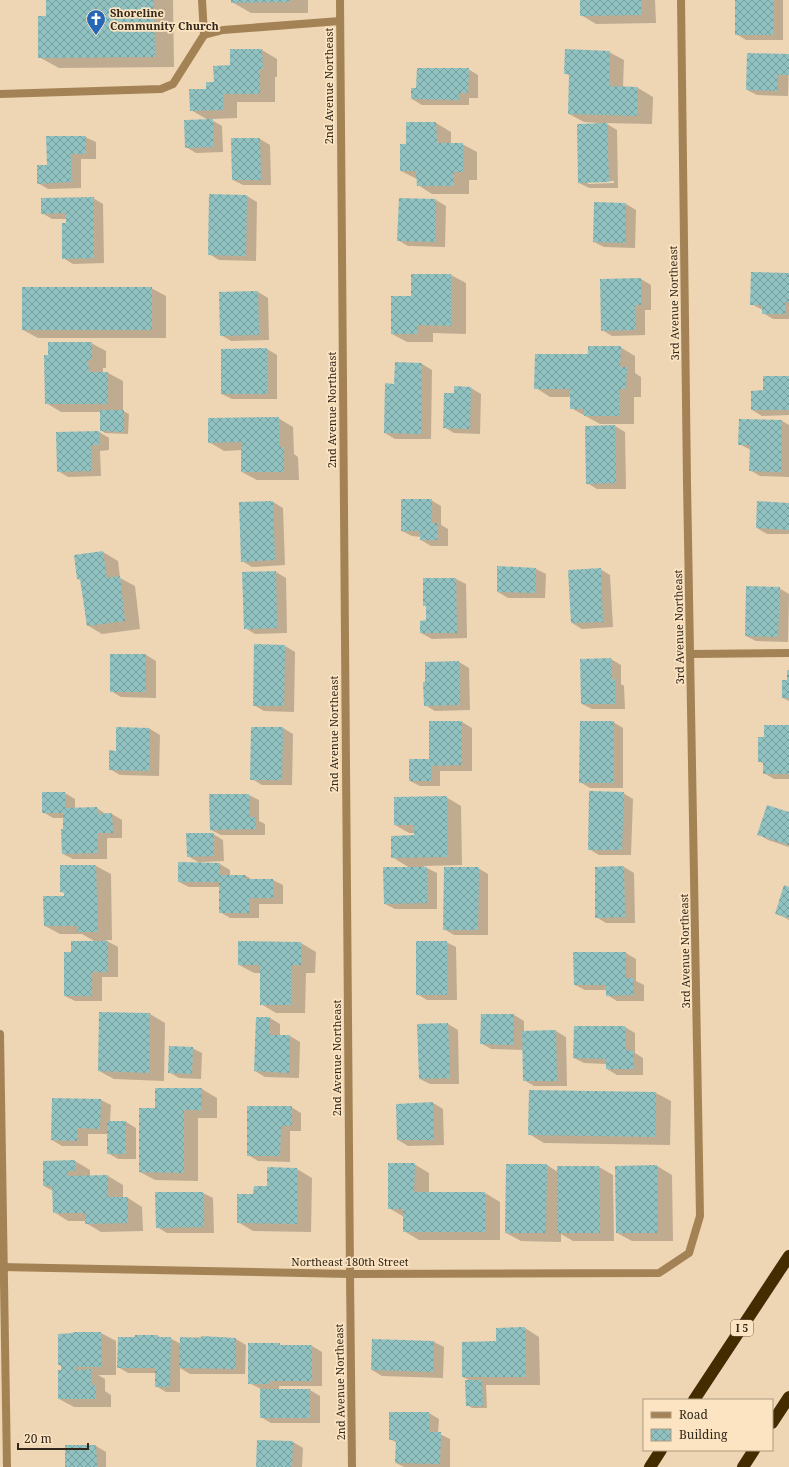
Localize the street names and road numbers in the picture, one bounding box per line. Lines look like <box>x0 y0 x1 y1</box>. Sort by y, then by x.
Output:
street label: 2nd Avenue Northeast <box>321 28 336 144</box>
street label: 3rd Avenue Northeast <box>665 245 682 361</box>
street label: 2nd Avenue Northeast <box>324 352 339 468</box>
street label: 3rd Avenue Northeast <box>670 569 687 685</box>
street label: 2nd Avenue Northeast <box>326 676 341 792</box>
street label: 3rd Avenue Northeast <box>676 893 693 1009</box>
street label: 2nd Avenue Northeast <box>329 1000 344 1116</box>
street label: Northeast 180th Street <box>291 1254 409 1269</box>
road number: I 5 <box>731 1320 753 1336</box>
street label: 2nd Avenue Northeast <box>331 1323 348 1440</box>

